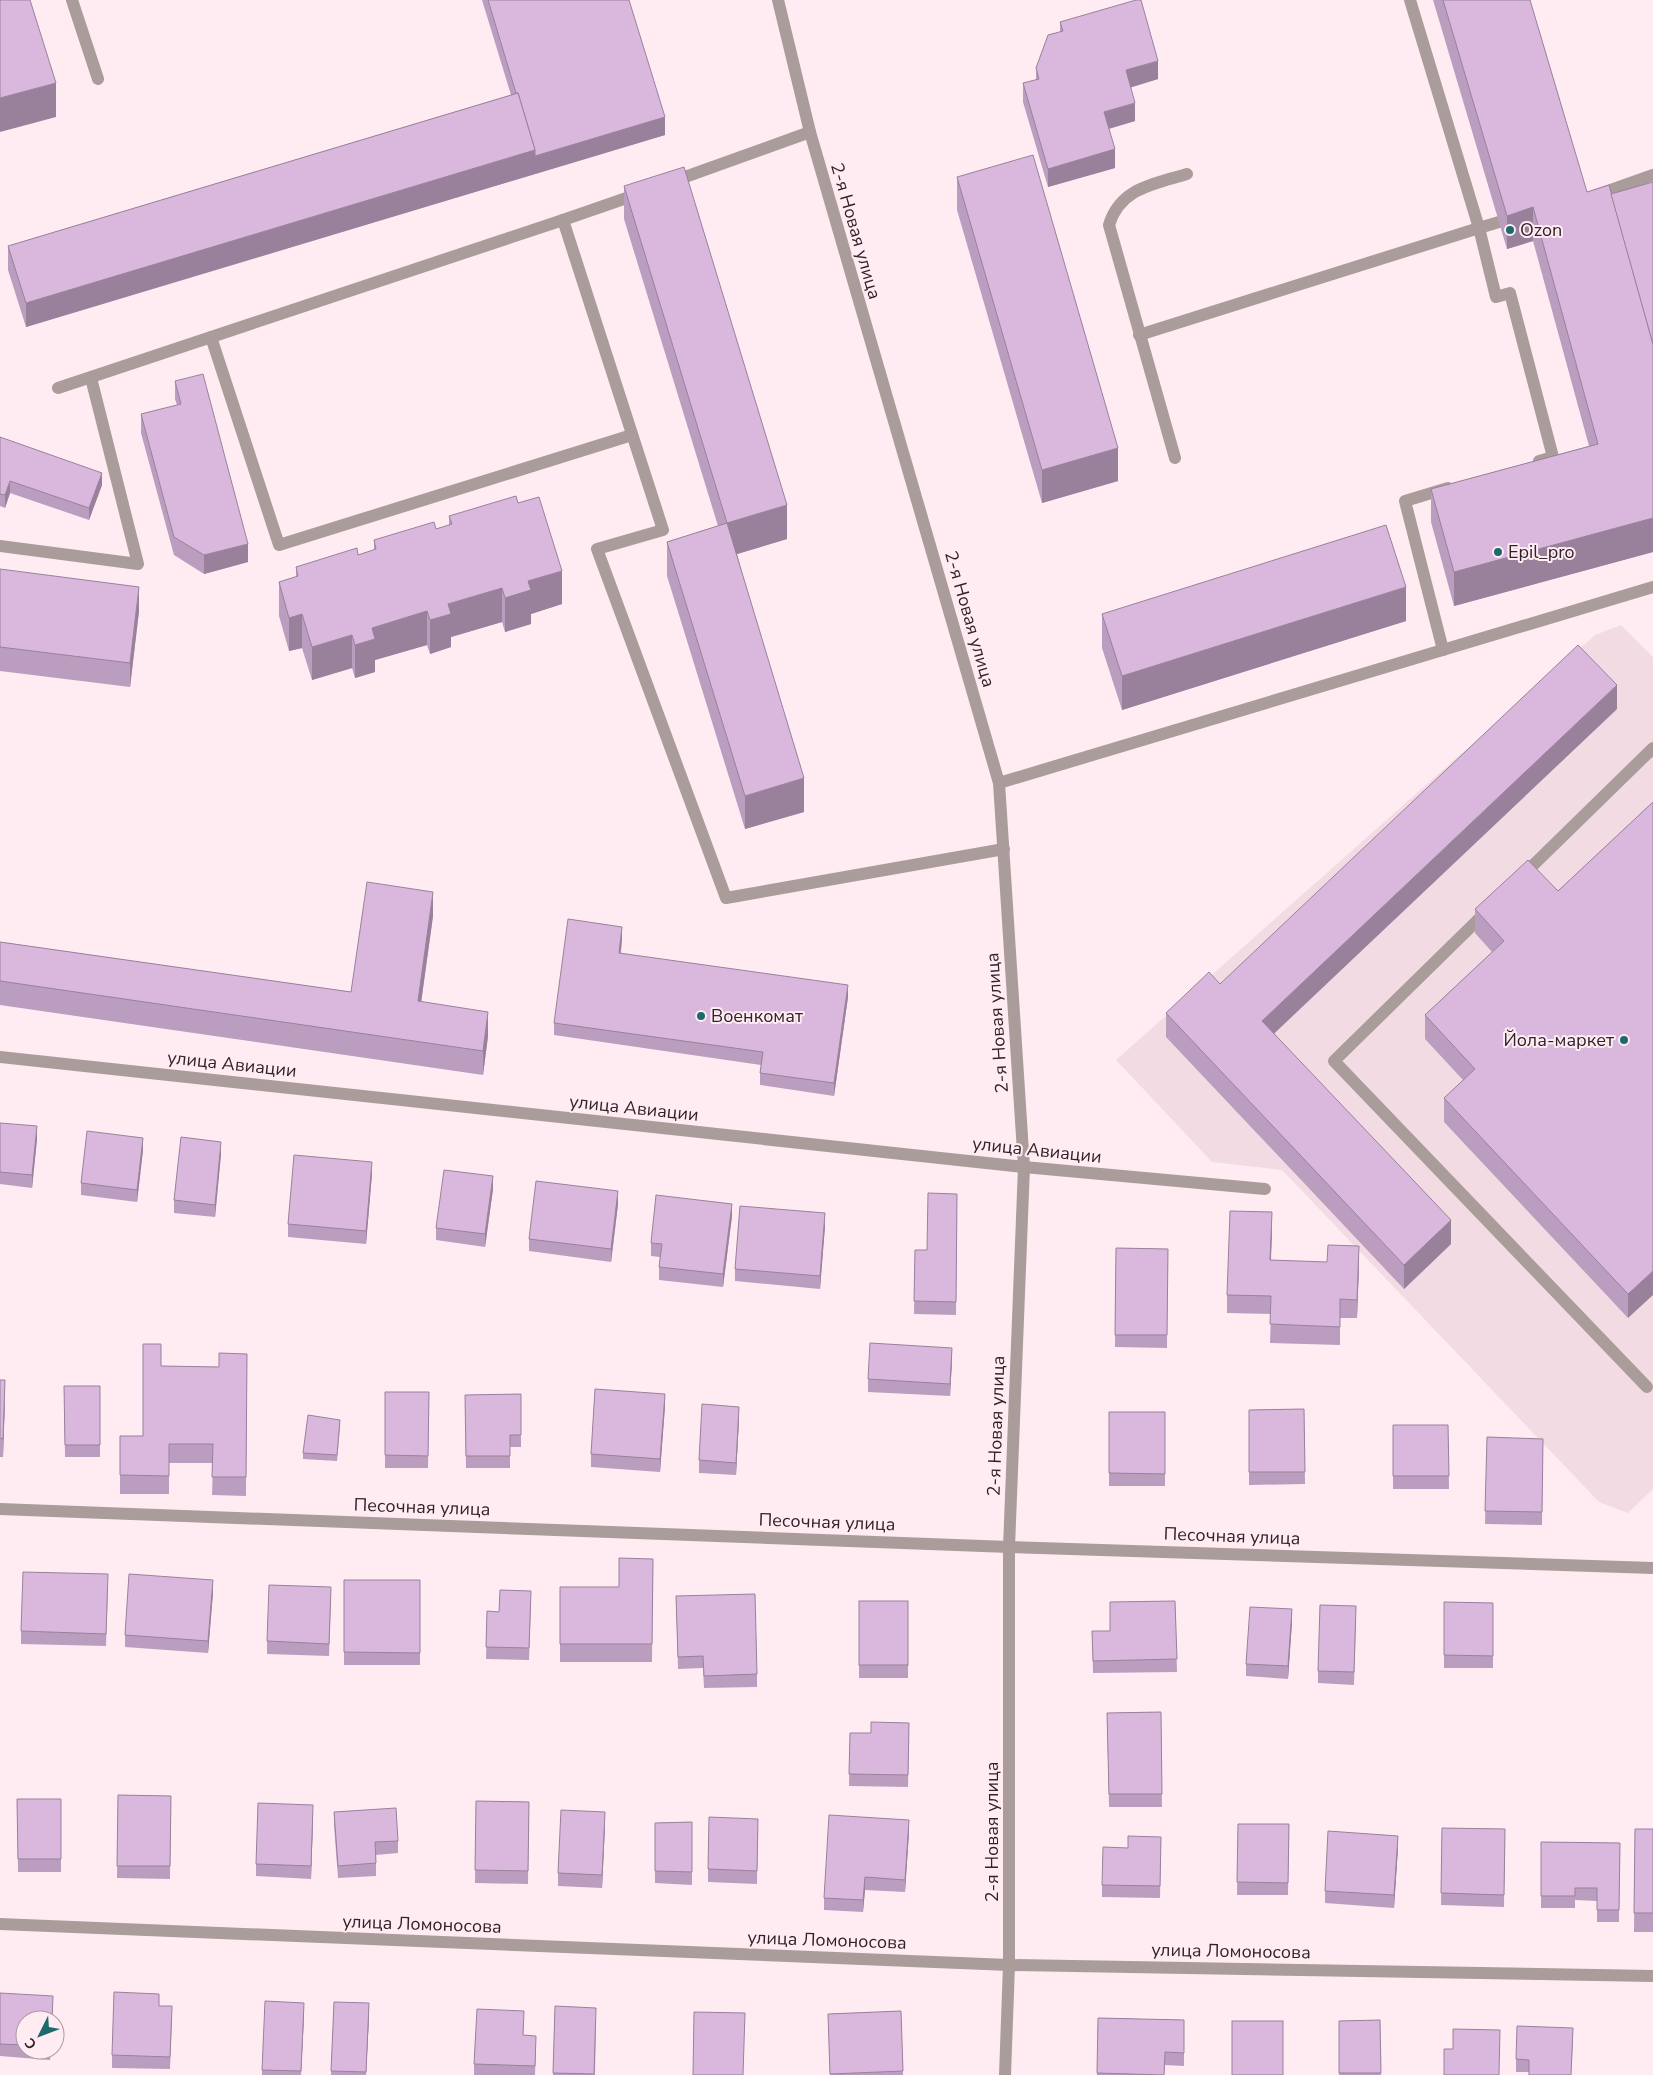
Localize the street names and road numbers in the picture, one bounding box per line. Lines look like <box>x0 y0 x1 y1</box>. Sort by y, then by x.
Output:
street label: 2-я Новая улица <box>825 160 887 302</box>
street label: 2-я Новая улица <box>939 548 1001 690</box>
street label: 2-я Новая улица <box>980 952 1014 1094</box>
street label: улица Авиации <box>166 1045 298 1083</box>
street label: улица Авиации <box>568 1089 700 1127</box>
street label: улица Авиации <box>971 1131 1103 1169</box>
street label: 2-я Новая улица <box>982 1355 1010 1497</box>
street label: Песочная улица <box>353 1493 491 1521</box>
street label: Песочная улица <box>758 1508 896 1536</box>
street label: Песочная улица <box>1163 1522 1301 1550</box>
street label: 2-я Новая улица <box>980 1762 1004 1902</box>
street label: улица Ломоносова <box>342 1909 502 1939</box>
street label: улица Ломоносова <box>747 1925 907 1955</box>
street label: улица Ломоносова <box>1151 1938 1311 1964</box>

